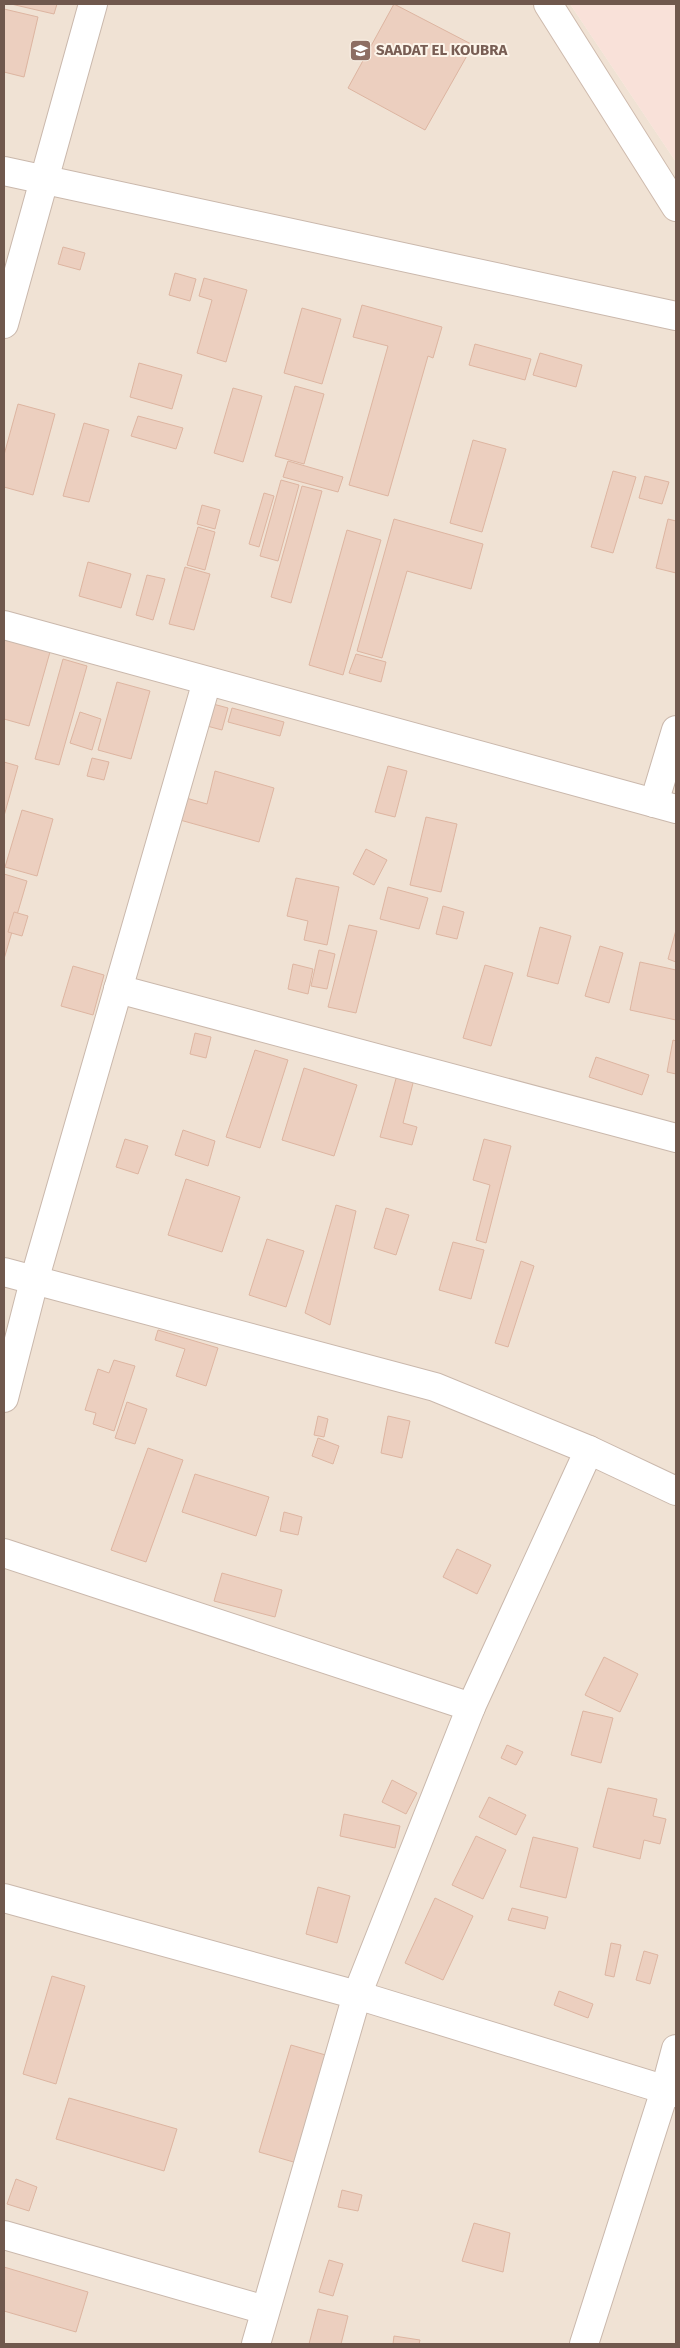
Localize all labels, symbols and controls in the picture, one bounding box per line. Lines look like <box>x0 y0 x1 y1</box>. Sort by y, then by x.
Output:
school or university icon: SAADAT EL KOUBRA <box>348 38 372 62</box>
place label: SAADAT EL KOUBRA <box>376 41 509 59</box>

